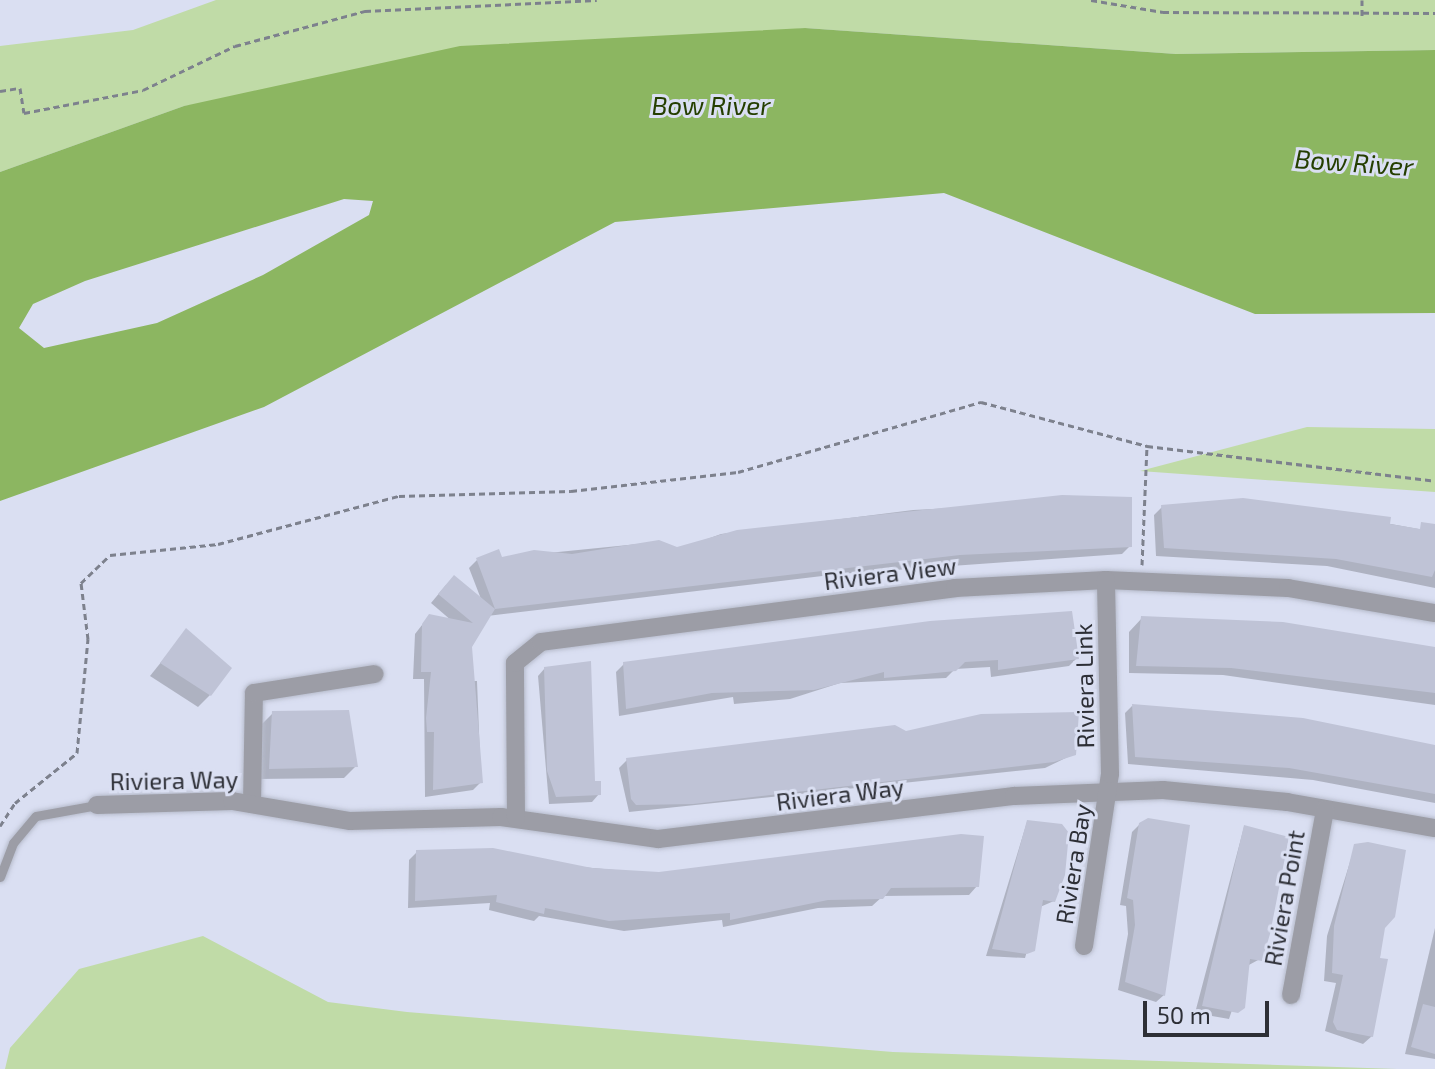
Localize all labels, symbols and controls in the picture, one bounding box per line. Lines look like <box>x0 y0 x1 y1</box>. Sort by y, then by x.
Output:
water label: Bow River <box>651 89 771 121</box>
water label: Bow River <box>1294 142 1414 182</box>
street label: Riviera View <box>822 551 958 595</box>
street label: Riviera Link <box>1069 623 1099 749</box>
street label: Riviera Way <box>109 764 239 796</box>
street label: Riviera Way <box>774 772 906 816</box>
street label: Riviera Bay <box>1049 802 1097 926</box>
street label: Riviera Point <box>1258 828 1310 968</box>
scale bar <box>1147 985 1273 1035</box>
text: 50 m <box>1157 1000 1211 1029</box>

